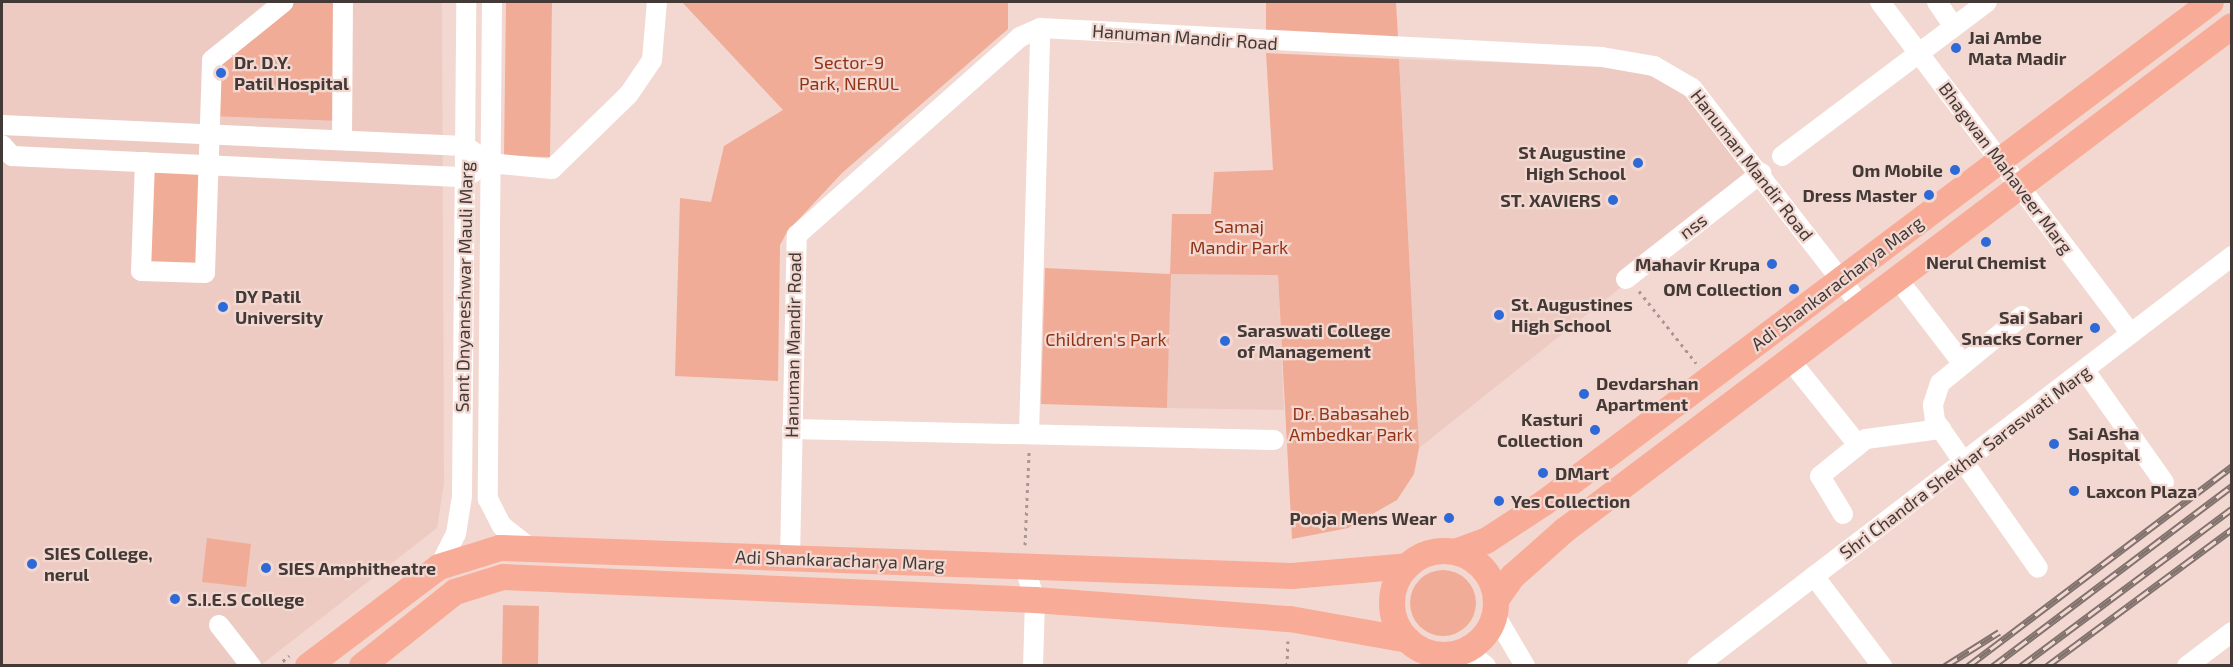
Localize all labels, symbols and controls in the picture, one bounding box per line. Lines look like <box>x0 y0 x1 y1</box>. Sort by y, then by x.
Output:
street label: Hanuman Mandir Road <box>1091 20 1279 54</box>
place label: Jai Ambe Mata Madir <box>1968 27 2066 70</box>
marker: Jai Ambe Mata Madir <box>1949 41 1963 55</box>
place label: Dr. D.Y. Patil Hospital <box>234 52 349 94</box>
park label: Sector-9 Park, NERUL <box>799 52 899 94</box>
marker: Dr. D.Y. Patil Hospital <box>212 64 230 82</box>
street label: Bhagwan Mahaveer Marg <box>1934 78 2078 258</box>
street label: Hanuman Mandir Road <box>1686 85 1818 245</box>
place label: St Augustine High School <box>1518 142 1626 184</box>
marker: St Augustine High School <box>1631 156 1645 170</box>
place label: Om Mobile <box>1852 159 1943 181</box>
street label: Sant Dnyaneshwar Mauli Marg <box>451 161 477 413</box>
marker: Om Mobile <box>1948 163 1962 177</box>
place label: Dress Master <box>1803 184 1917 206</box>
marker: Dress Master <box>1922 188 1936 202</box>
place label: ST. XAVIERS <box>1500 189 1601 211</box>
marker: ST. XAVIERS <box>1606 193 1620 207</box>
street label: nss <box>1675 209 1711 243</box>
street label: Adi Shankaracharya Marg <box>1747 211 1927 355</box>
park label: Samaj Mandir Park <box>1190 216 1288 258</box>
marker: Nerul Chemist <box>1979 235 1993 249</box>
place label: Nerul Chemist <box>1926 251 2046 273</box>
street label: Hanuman Mandir Road <box>781 252 805 438</box>
place label: Mahavir Krupa <box>1635 253 1760 275</box>
marker: Mahavir Krupa <box>1765 257 1779 271</box>
place label: OM Collection <box>1663 278 1782 300</box>
marker: OM Collection <box>1787 282 1801 296</box>
place label: DY Patil University <box>235 286 323 328</box>
place label: St. Augustines High School <box>1511 294 1633 336</box>
marker: DY Patil University <box>216 300 230 314</box>
place label: Sai Sabari Snacks Corner <box>1961 307 2083 350</box>
marker: St. Augustines High School <box>1492 308 1506 322</box>
place label: Saraswati College of Management <box>1237 320 1391 362</box>
marker: Sai Sabari Snacks Corner <box>2088 321 2102 335</box>
park label: Children's Park <box>1045 328 1167 350</box>
marker: Saraswati College of Management <box>1218 334 1232 348</box>
street label: Shri Chandra Shekhar Saraswati Marg <box>1835 360 2095 564</box>
place label: Devdarshan Apartment <box>1596 373 1699 416</box>
marker: Devdarshan Apartment <box>1577 387 1591 401</box>
park label: Dr. Babasaheb Ambedkar Park <box>1289 403 1413 446</box>
place label: Kasturi Collection <box>1497 409 1583 452</box>
marker: Kasturi Collection <box>1588 423 1602 437</box>
place label: Sai Asha Hospital <box>2068 423 2140 466</box>
marker: Sai Asha Hospital <box>2045 435 2063 453</box>
place label: DMart <box>1555 462 1609 484</box>
marker: DMart <box>1536 466 1550 480</box>
place label: Laxcon Plaza <box>2086 480 2197 502</box>
marker: Laxcon Plaza <box>2067 484 2081 498</box>
place label: Yes Collection <box>1511 490 1630 512</box>
marker: Yes Collection <box>1492 494 1506 508</box>
place label: Pooja Mens Wear <box>1289 507 1437 529</box>
marker: Pooja Mens Wear <box>1442 511 1456 525</box>
place label: SIES College, nerul <box>44 543 153 586</box>
street label: Adi Shankaracharya Marg <box>735 546 945 574</box>
marker: SIES College, nerul <box>25 557 39 571</box>
place label: SIES Amphitheatre <box>278 557 437 579</box>
marker: SIES Amphitheatre <box>259 561 273 575</box>
place label: S.I.E.S College <box>187 588 304 610</box>
marker: S.I.E.S College <box>168 592 182 606</box>

